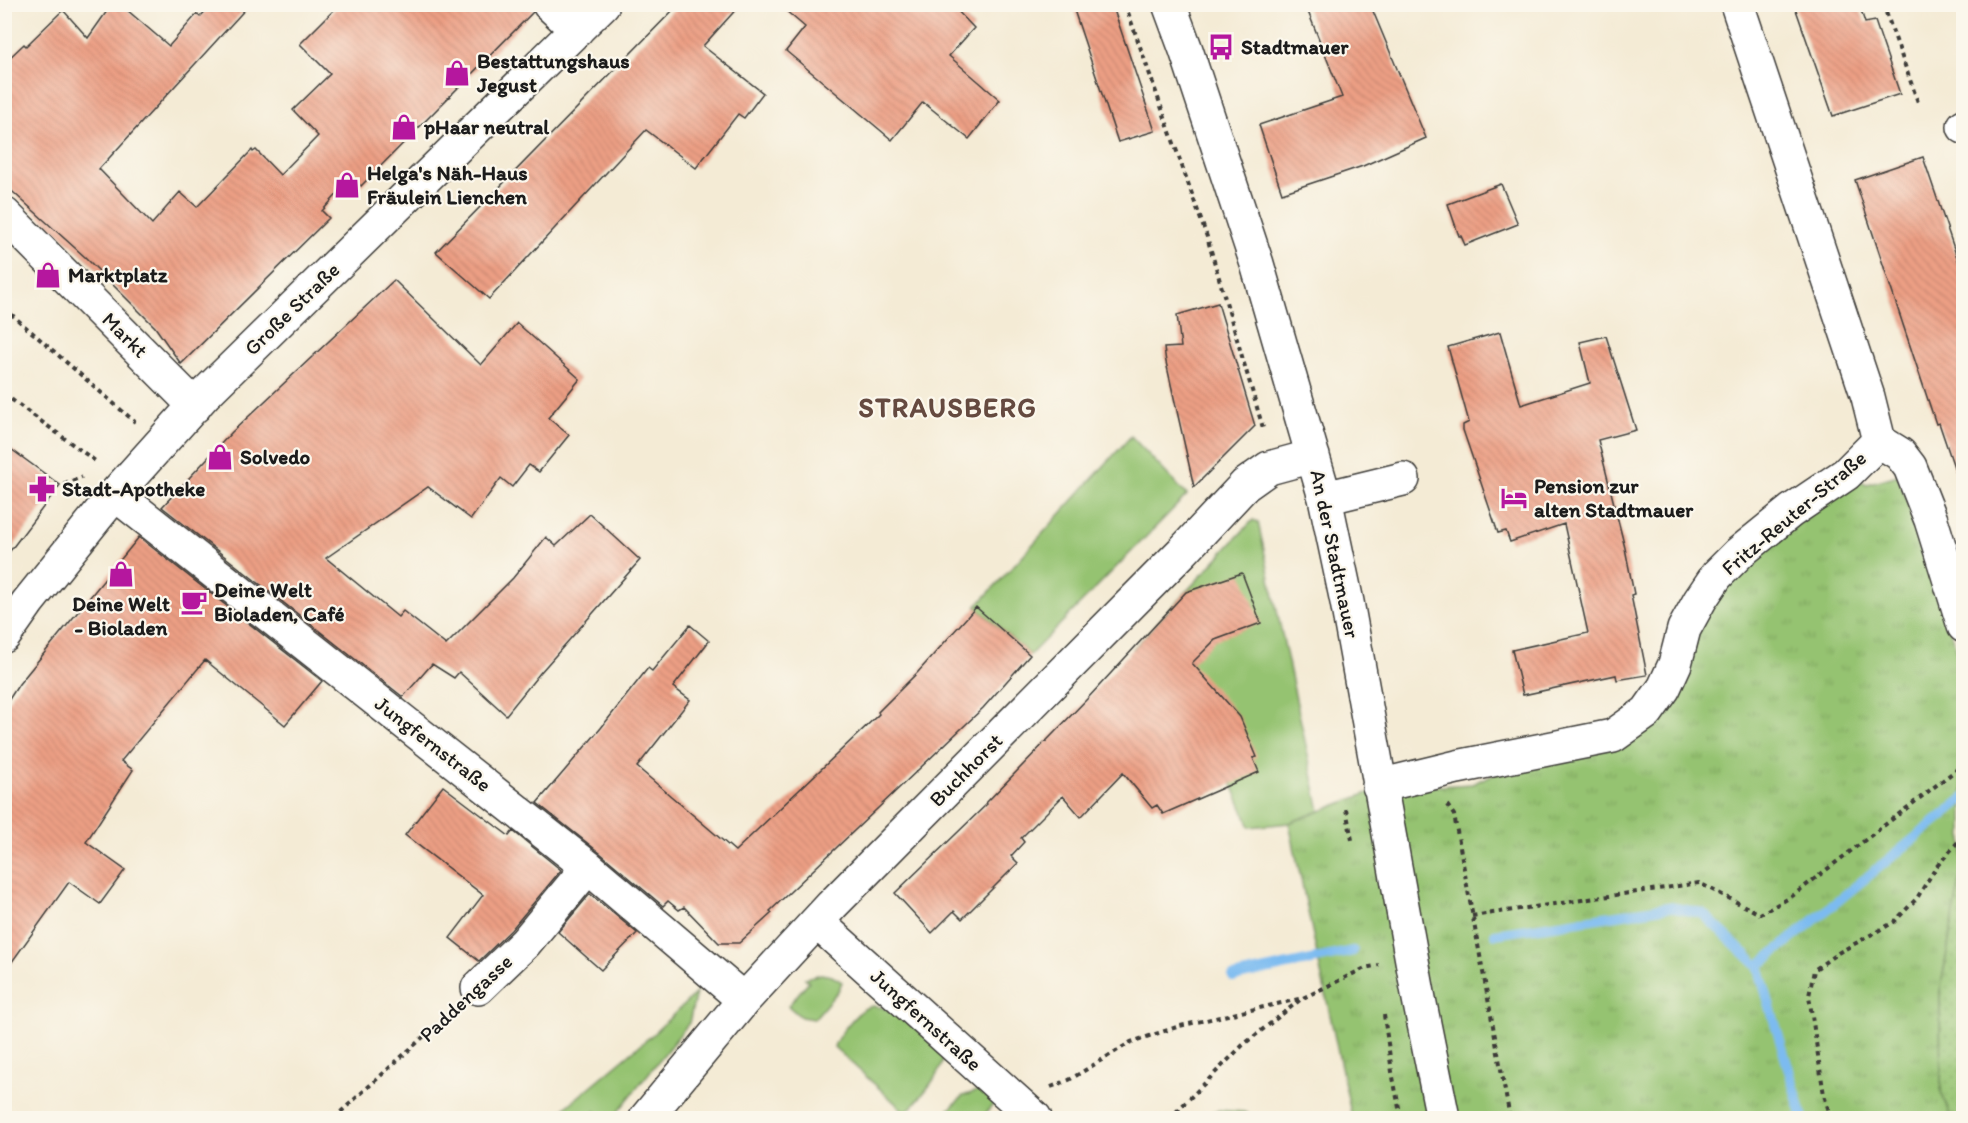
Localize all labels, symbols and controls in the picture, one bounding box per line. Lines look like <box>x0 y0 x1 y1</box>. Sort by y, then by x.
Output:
bus stop icon: Stadtmauer <box>1206 32 1236 62</box>
place label: Stadtmauer <box>1241 34 1349 59</box>
place label: Bestattungshaus Jegust <box>476 48 630 98</box>
shop icon: Bestattungshaus Jegust <box>442 58 472 88</box>
shop icon: pHaar neutral <box>389 112 419 142</box>
place label: pHaar neutral <box>423 114 550 140</box>
place label: Helga's Näh-Haus Fräulein Lienchen <box>367 160 528 209</box>
shop icon: Helga's Näh-Haus Fräulein Lienchen <box>332 170 362 200</box>
street label: Große Straße <box>239 257 345 360</box>
shop icon: Marktplatz <box>33 260 63 290</box>
place label: Marktplatz <box>68 262 168 288</box>
street label: Markt <box>97 307 153 363</box>
district label: STRAUSBERG <box>859 391 1037 424</box>
shop icon: Solvedo <box>205 442 235 472</box>
place label: Solvedo <box>240 444 311 469</box>
street label: Fritz-Reuter-Straße <box>1716 445 1871 580</box>
street label: An der Stadtmauer <box>1305 467 1366 640</box>
place label: Pension zur alten Stadtmauer <box>1534 473 1694 522</box>
pharmacy icon: Stadt-Apotheke <box>27 474 57 504</box>
place label: Stadt-Apotheke <box>62 476 205 502</box>
hotel icon: Pension zur alten Stadtmauer <box>1499 483 1529 513</box>
shop icon: Deine Welt - Bioladen <box>106 559 136 589</box>
place label: Deine Welt Bioladen, Café <box>214 577 345 626</box>
cafe icon: Deine Welt Bioladen, Café <box>179 587 209 617</box>
place label: Deine Welt - Bioladen <box>72 591 170 640</box>
street label: Jungfernstraße <box>370 690 496 797</box>
street label: Buchhorst <box>924 728 1007 811</box>
street label: Paddengasse <box>414 948 517 1047</box>
street label: Jungfernstraße <box>866 963 987 1076</box>

